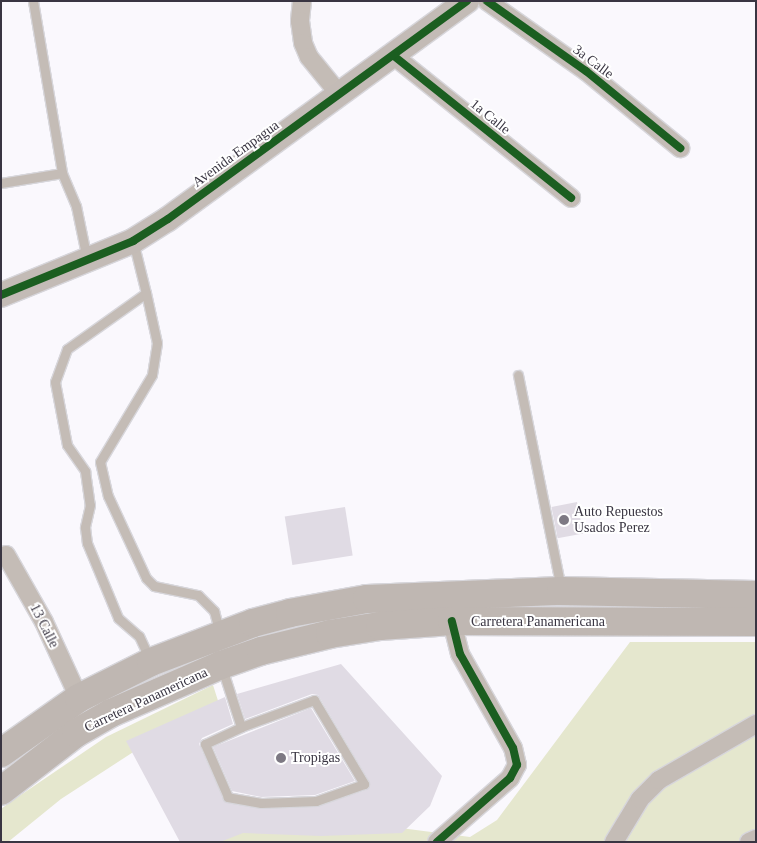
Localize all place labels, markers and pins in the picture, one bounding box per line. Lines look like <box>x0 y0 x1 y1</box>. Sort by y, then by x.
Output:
place label: Auto Repuestos Usados Perez <box>574 504 663 536</box>
marker: Auto Repuestos Usados Perez <box>558 514 570 526</box>
place label: Tropigas <box>291 750 340 766</box>
marker: Tropigas <box>275 752 287 764</box>

